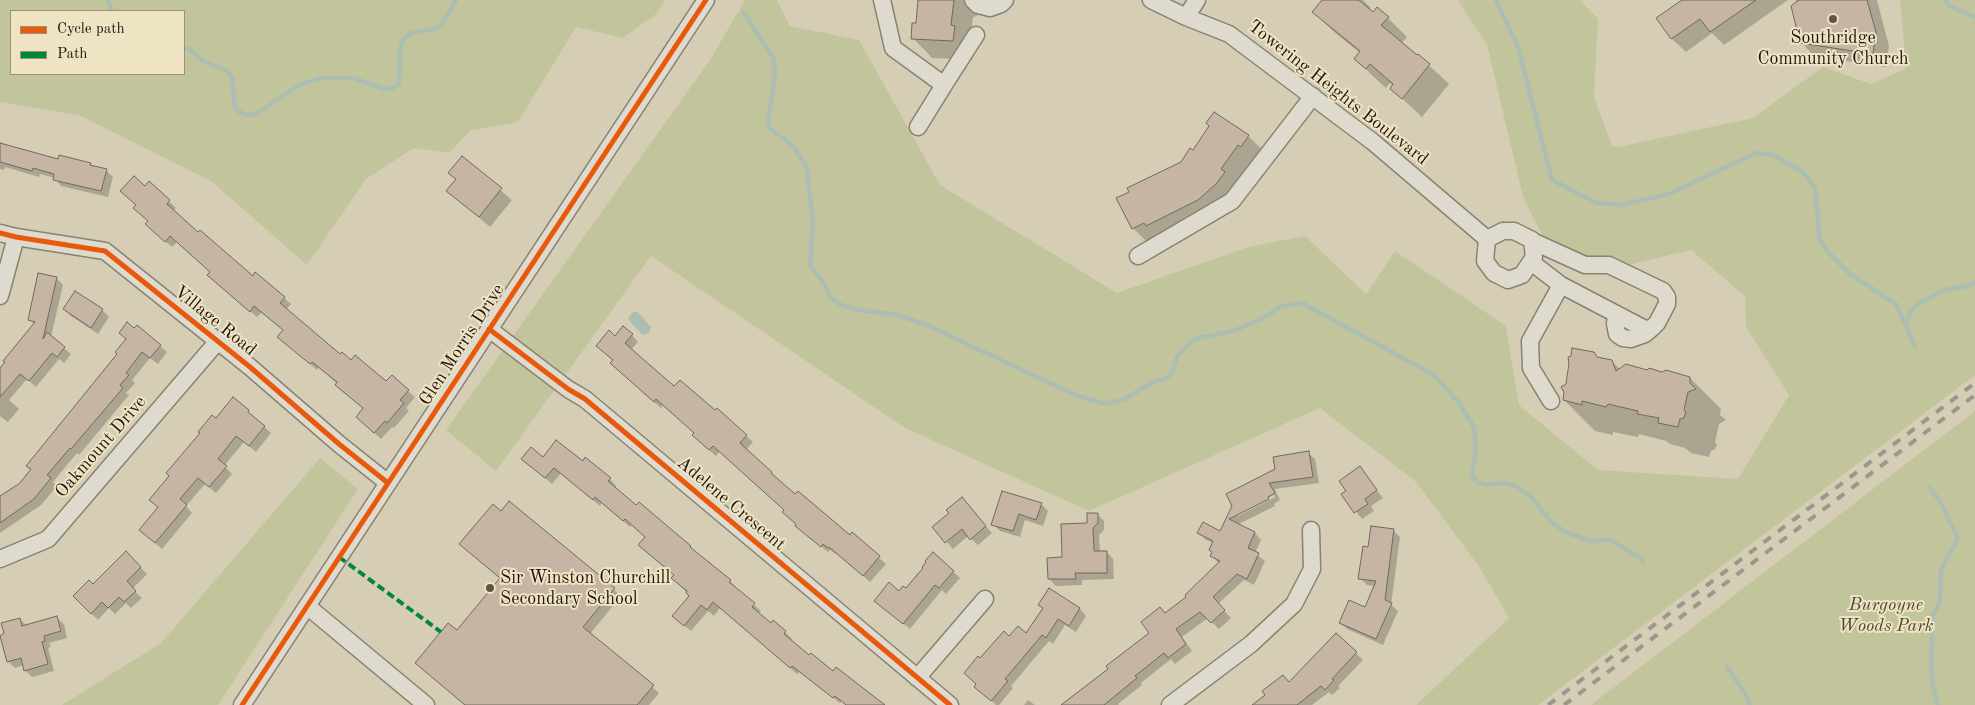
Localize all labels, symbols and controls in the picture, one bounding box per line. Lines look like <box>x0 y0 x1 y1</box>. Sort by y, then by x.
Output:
legend <box>10 10 185 75</box>
marker: Southridge Community Church <box>1827 13 1839 25</box>
street label: Towering Heights Boulevard <box>1243 16 1433 170</box>
text: Cycle path <box>57 22 125 37</box>
place label: Southridge Community Church <box>1757 27 1909 70</box>
text: Path <box>57 47 87 62</box>
street label: Glen Morris Drive <box>415 280 509 410</box>
street label: Village Road <box>169 281 261 361</box>
street label: Oakmount Drive <box>51 392 151 502</box>
street label: Adelene Crescent <box>672 452 790 556</box>
place label: Sir Winston Churchill Secondary School <box>500 567 670 610</box>
marker: Sir Winston Churchill Secondary School <box>484 582 496 594</box>
park label: Burgoyne Woods Park <box>1838 594 1934 636</box>

